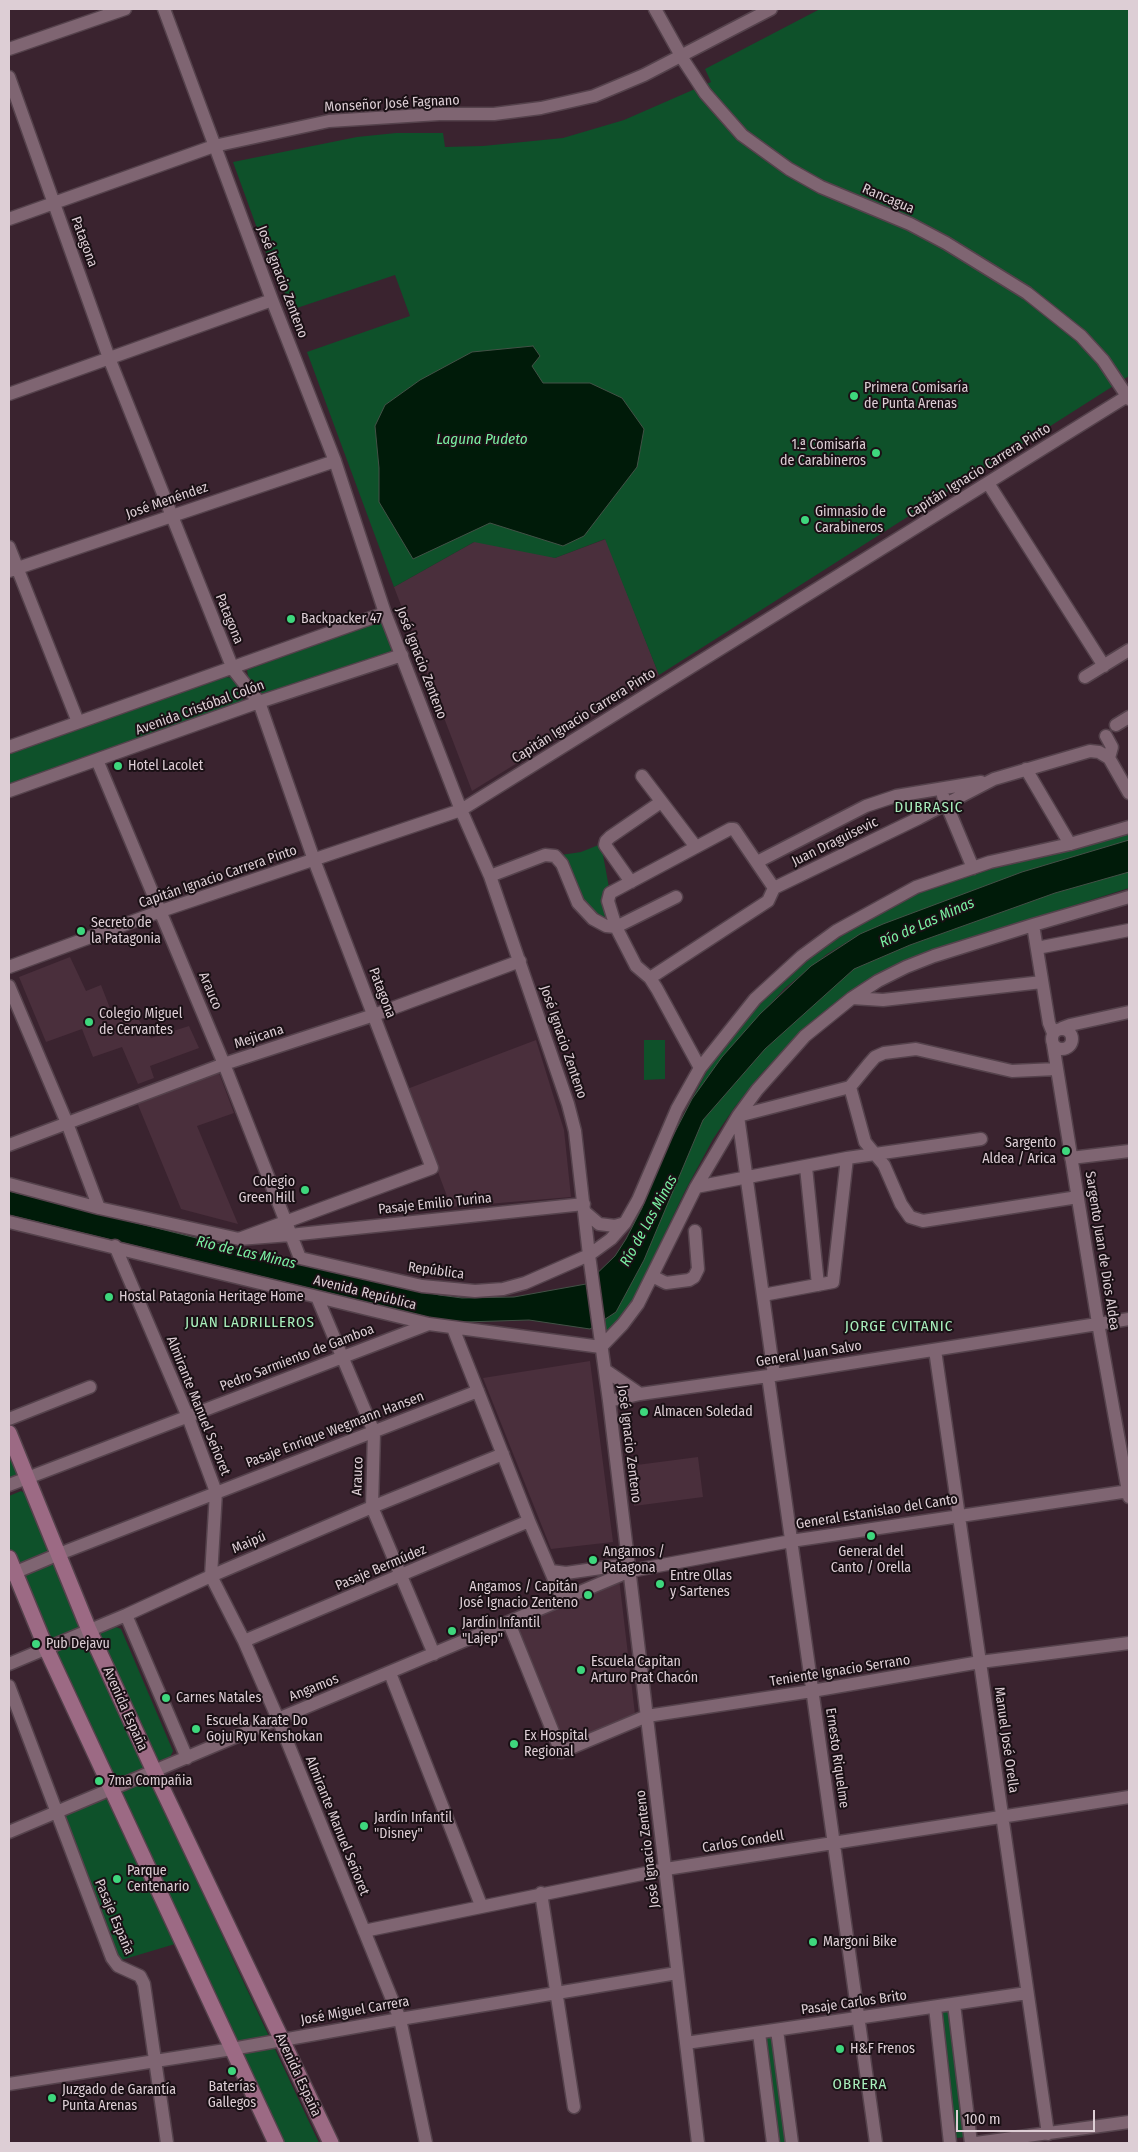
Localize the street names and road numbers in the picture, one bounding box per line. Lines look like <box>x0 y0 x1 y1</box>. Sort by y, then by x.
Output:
street label: Monseñor José Fagnano <box>324 92 460 116</box>
street label: Rancagua <box>859 181 917 217</box>
street label: Patagona <box>67 214 101 270</box>
street label: José Ignacio Zenteno <box>253 224 311 340</box>
street label: Capitán Ignacio Carrera Pinto <box>904 420 1054 522</box>
street label: José Menéndez <box>124 479 210 523</box>
street label: Patagona <box>211 591 247 647</box>
street label: José Ignacio Zenteno <box>392 605 450 721</box>
street label: Capitán Ignacio Carrera Pinto <box>509 665 659 767</box>
street label: Avenida Cristóbal Colón <box>133 677 267 739</box>
street label: Juan Draguisevic <box>789 814 881 870</box>
street label: Capitán Ignacio Carrera Pinto <box>137 842 299 912</box>
street label: Patagona <box>365 965 399 1021</box>
street label: Arauco <box>195 970 225 1012</box>
street label: José Ignacio Zenteno <box>536 983 590 1101</box>
street label: Mejicana <box>232 1021 286 1053</box>
street label: Sargento Juan de Dios Aldea <box>1081 1170 1123 1332</box>
street label: Pasaje Emilio Turina <box>377 1190 493 1218</box>
street label: República <box>407 1259 465 1283</box>
street label: Avenida República <box>312 1272 418 1314</box>
street label: Pedro Sarmiento de Gamboa <box>218 1321 376 1395</box>
street label: Almirante Manuel Señoret <box>162 1334 234 1478</box>
street label: General Juan Salvo <box>755 1337 863 1371</box>
street label: José Ignacio Zenteno <box>613 1384 645 1504</box>
street label: Pasaje Enrique Wegmann Hansen <box>244 1388 426 1472</box>
street label: Arauco <box>349 1456 367 1496</box>
street label: General Estanislao del Canto <box>795 1491 959 1533</box>
street label: Maipú <box>230 1528 268 1558</box>
street label: Pasaje Bermúdez <box>333 1541 429 1595</box>
street label: Teniente Ignacio Serrano <box>769 1652 911 1690</box>
street label: Avenida España <box>99 1665 151 1753</box>
street label: Angamos <box>287 1670 341 1706</box>
street label: Manuel José Orella <box>990 1686 1022 1794</box>
street label: Ernesto Riquelme <box>822 1707 852 1809</box>
street label: Almirante Manuel Señoret <box>301 1754 373 1898</box>
street label: José Ignacio Zenteno <box>632 1789 664 1909</box>
street label: Carlos Condell <box>701 1827 785 1857</box>
street label: Pasaje España <box>91 1877 137 1957</box>
street label: Pasaje Carlos Brito <box>800 1987 908 2019</box>
street label: José Miguel Carrera <box>299 1993 411 2029</box>
street label: Avenida España <box>271 2031 325 2119</box>

